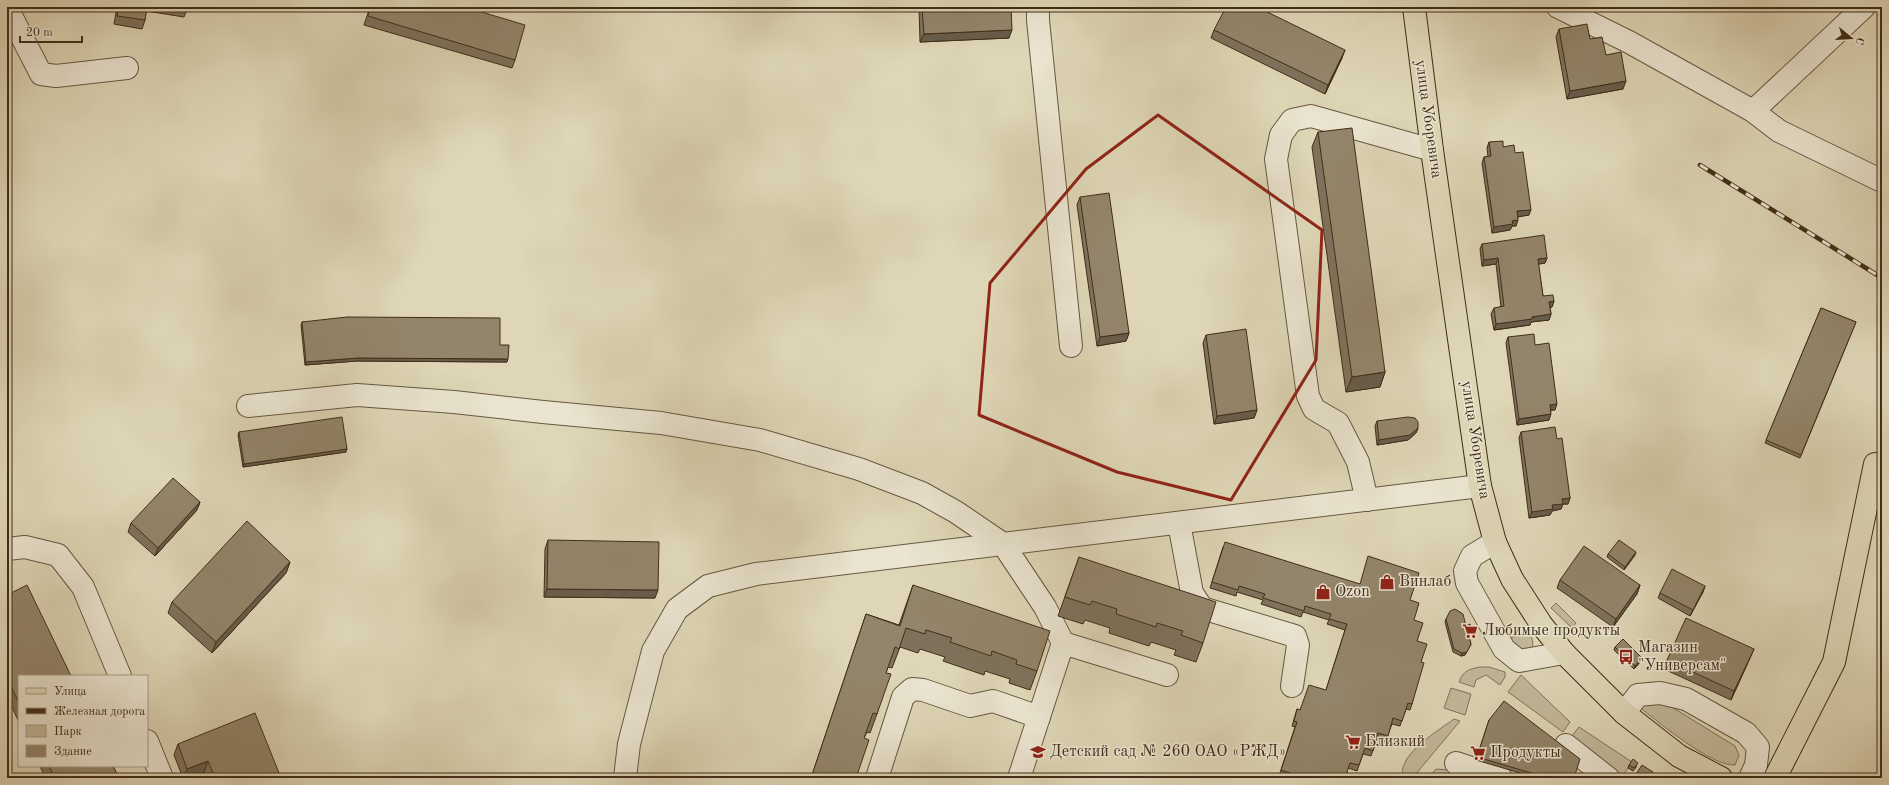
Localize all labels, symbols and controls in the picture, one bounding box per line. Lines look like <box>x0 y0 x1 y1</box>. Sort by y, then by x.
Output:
scale bar <box>20 18 82 44</box>
north arrow <box>1831 18 1871 58</box>
text: 20 m <box>26 27 53 39</box>
text: С <box>1853 35 1865 46</box>
street label: улица Уборевича <box>1412 59 1444 180</box>
street label: улица Уборевича <box>1458 380 1492 501</box>
shop icon: Винлаб <box>1378 573 1396 591</box>
place label: Винлаб <box>1399 574 1451 590</box>
shop icon: Ozon <box>1314 583 1332 601</box>
place label: Ozon <box>1335 584 1370 600</box>
supermarket icon: Любимые продукты <box>1461 622 1479 640</box>
place label: Любимые продукты <box>1482 623 1620 639</box>
place label: Магазин "Универсам" <box>1638 640 1726 674</box>
bus stop icon: Магазин "Универсам" <box>1617 648 1635 666</box>
legend <box>18 675 148 767</box>
text: Улица <box>54 686 87 698</box>
text: Железная дорога <box>54 706 145 718</box>
text: Парк <box>54 726 82 738</box>
supermarket icon: Близкий <box>1344 733 1362 751</box>
place label: Близкий <box>1365 734 1425 750</box>
school or university icon: Детский сад № 260 ОАО «РЖД» <box>1029 743 1047 761</box>
place label: Детский сад № 260 ОАО «РЖД» <box>1050 744 1286 760</box>
supermarket icon: Продукты <box>1469 744 1487 762</box>
place label: Продукты <box>1490 745 1561 761</box>
text: Здание <box>54 746 92 758</box>

